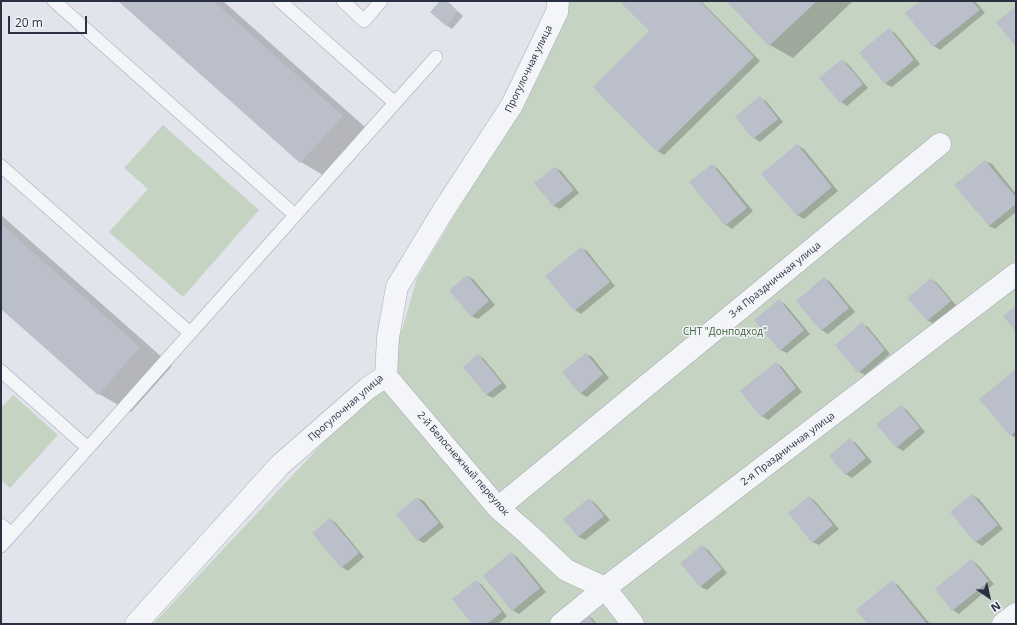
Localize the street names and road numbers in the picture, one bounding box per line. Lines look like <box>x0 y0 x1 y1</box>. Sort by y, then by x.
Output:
street label: Прогулочная улица <box>503 23 555 115</box>
street label: 3-я Праздничная улица <box>727 239 823 321</box>
street label: Прогулочная улица <box>306 372 386 444</box>
street label: 2-й Белоснежный переулок <box>415 410 511 518</box>
street label: 2-я Праздничная улица <box>739 410 837 488</box>

